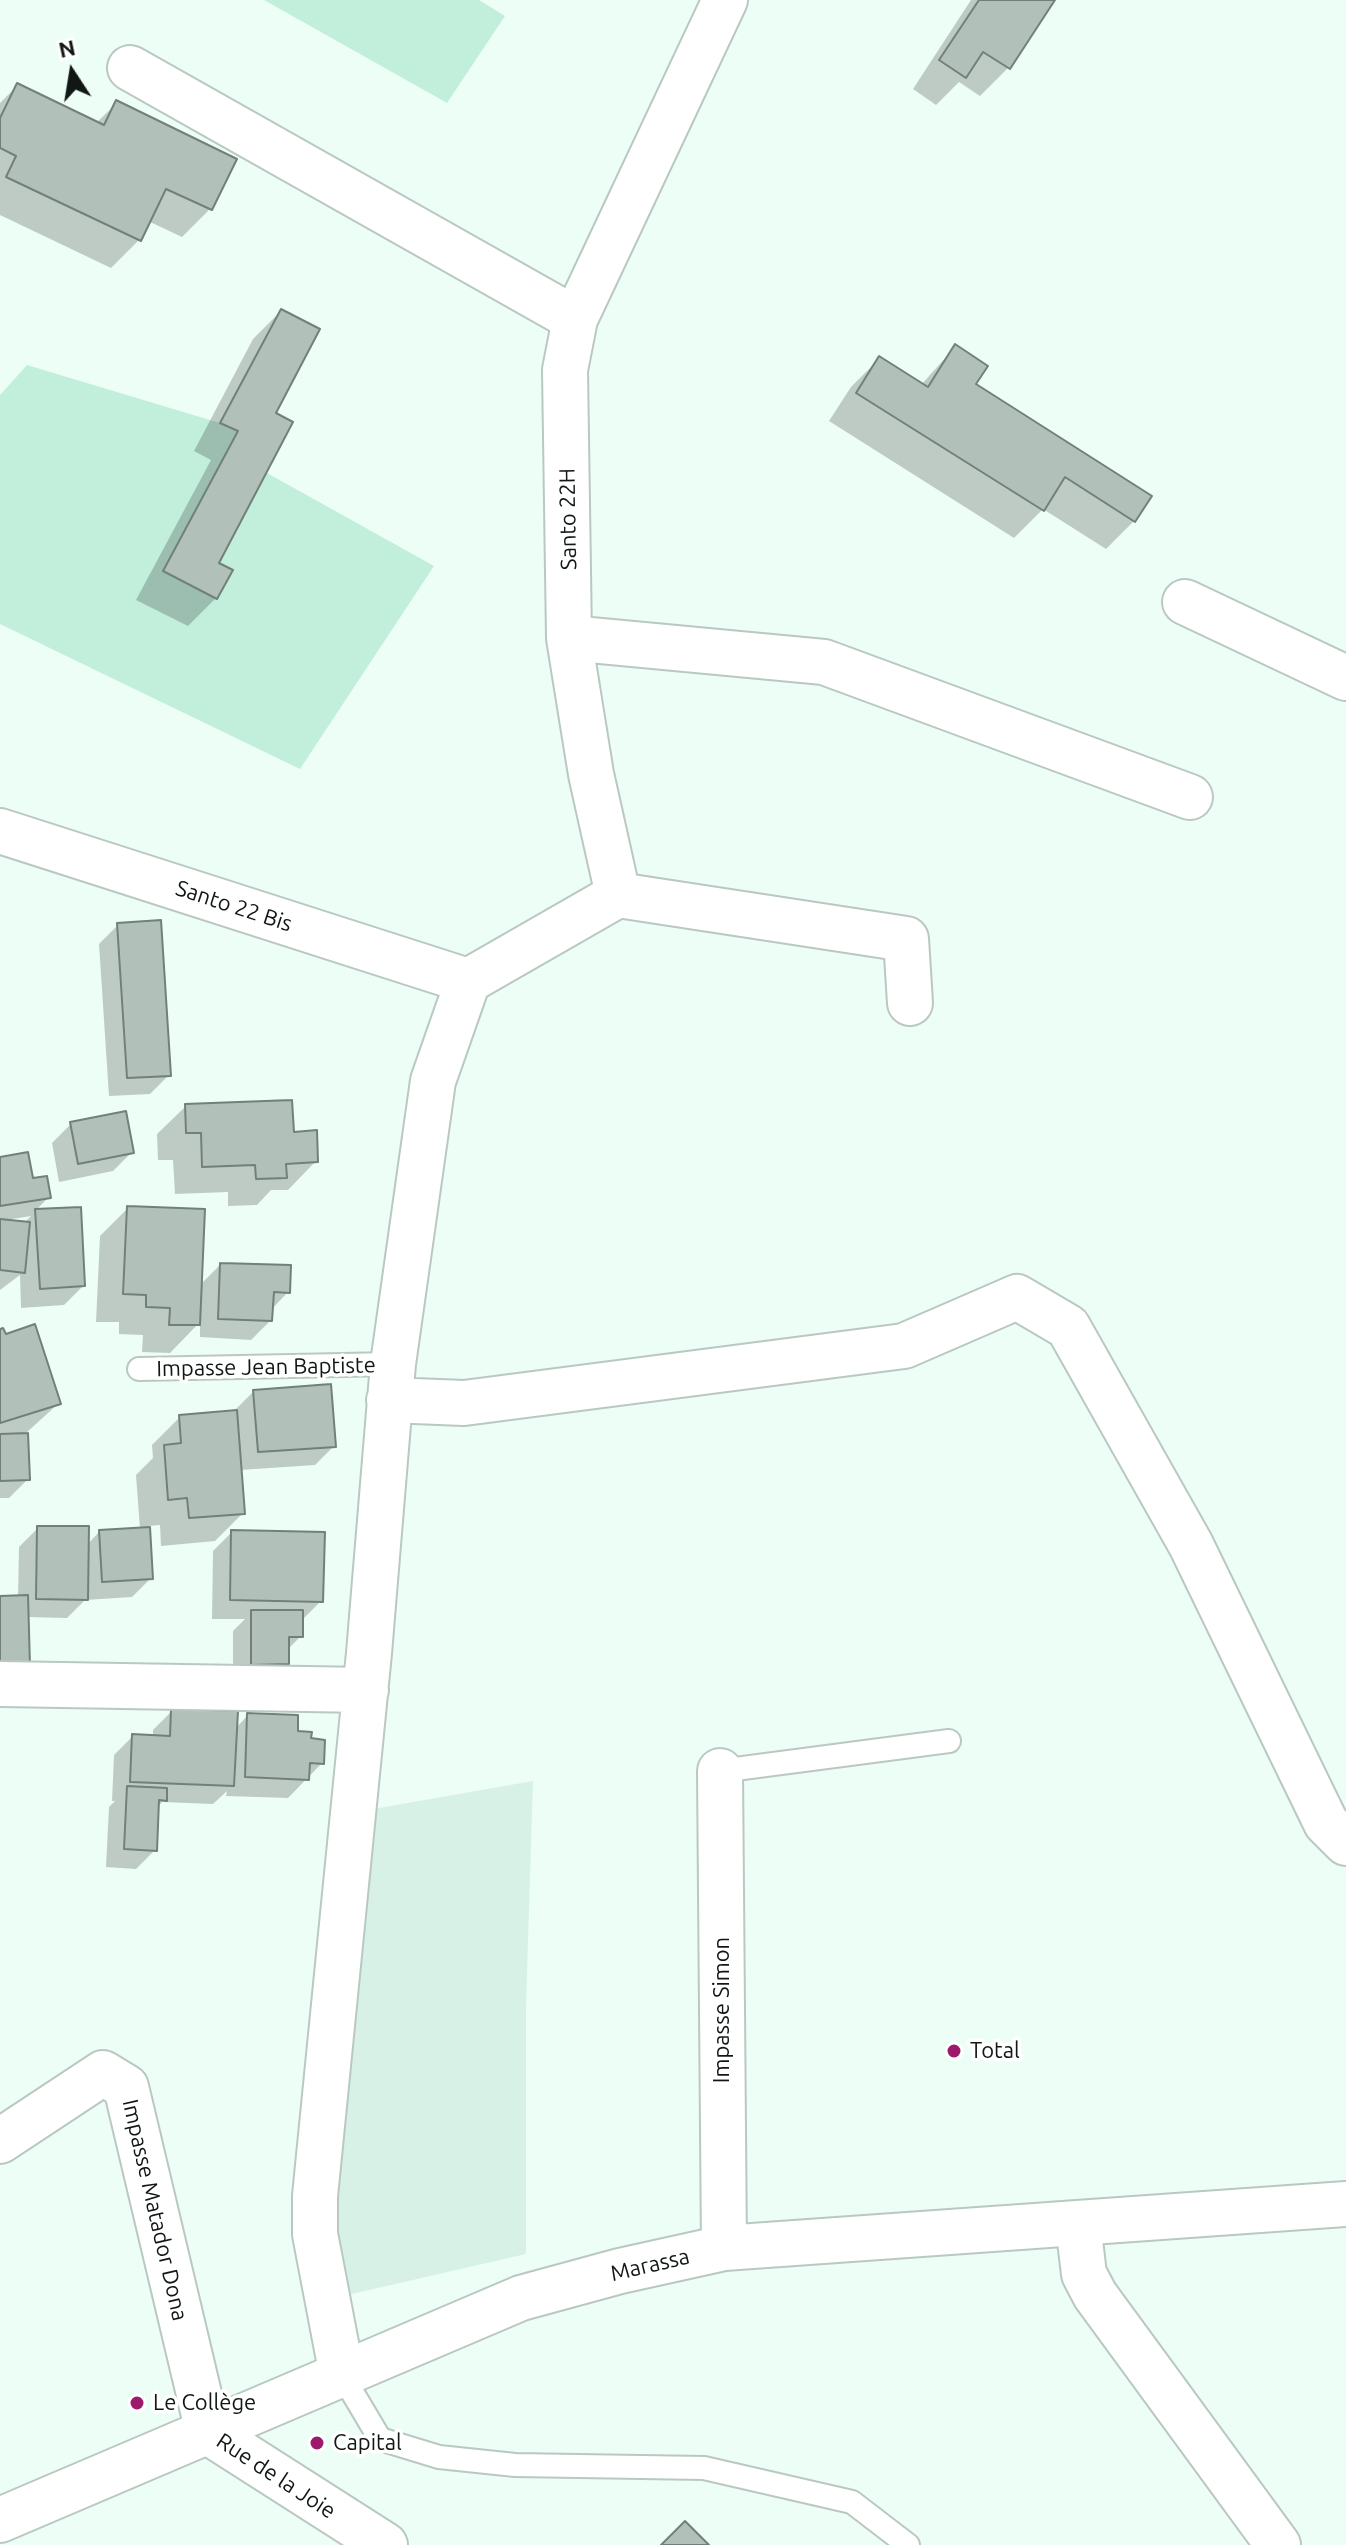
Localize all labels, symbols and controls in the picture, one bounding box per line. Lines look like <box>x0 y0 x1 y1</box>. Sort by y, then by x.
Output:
north arrow <box>32 32 112 112</box>
text: N <box>56 34 78 62</box>
street label: Santo 22H <box>554 468 582 570</box>
street label: Santo 22 Bis <box>173 875 295 937</box>
street label: Impasse Jean Baptiste <box>156 1352 376 1382</box>
street label: Impasse Simon <box>709 1937 735 2083</box>
place label: Total <box>970 2038 1020 2064</box>
marker: Total <box>945 2042 963 2060</box>
street label: Impasse Matador Dona <box>117 2097 193 2323</box>
street label: Marassa <box>608 2243 692 2287</box>
place label: Le Collège <box>153 2390 256 2416</box>
marker: Le Collège <box>128 2394 146 2412</box>
street label: Rue de la Joie <box>211 2428 341 2524</box>
place label: Capital <box>333 2430 402 2456</box>
marker: Capital <box>308 2434 326 2452</box>

